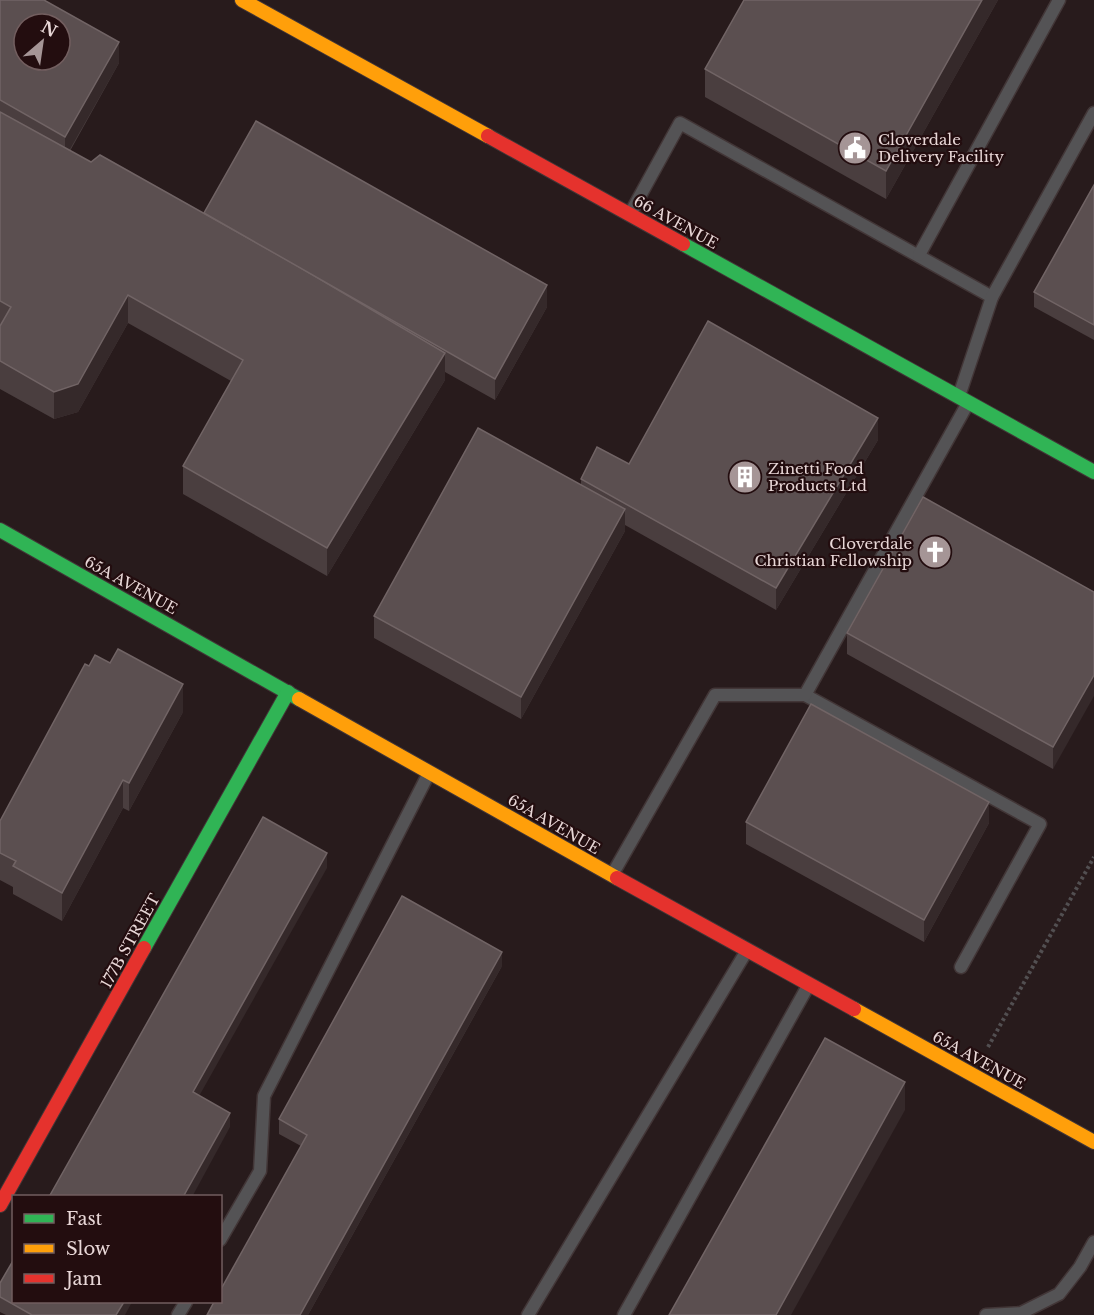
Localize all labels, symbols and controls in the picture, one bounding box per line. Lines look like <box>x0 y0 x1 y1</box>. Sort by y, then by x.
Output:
north arrow <box>12 12 72 72</box>
text: N <box>38 16 61 41</box>
public building icon: Cloverdale Delivery Facility <box>837 130 873 166</box>
place label: Cloverdale Delivery Facility <box>878 130 1004 166</box>
street label: 66 AVENUE <box>631 191 722 253</box>
building icon: Zinetti Food Products Ltd <box>727 459 763 495</box>
place label: Zinetti Food Products Ltd <box>768 459 867 495</box>
place label: Cloverdale Christian Fellowship <box>754 534 912 570</box>
church icon: Cloverdale Christian Fellowship <box>917 534 953 570</box>
street label: 65A AVENUE <box>81 552 181 618</box>
street label: 65A AVENUE <box>505 790 604 858</box>
street label: 177B STREET <box>96 891 164 991</box>
street label: 65A AVENUE <box>929 1027 1029 1093</box>
legend <box>12 1195 222 1303</box>
text: Fast <box>66 1208 103 1230</box>
text: Slow <box>66 1238 111 1260</box>
text: Jam <box>64 1268 102 1290</box>

